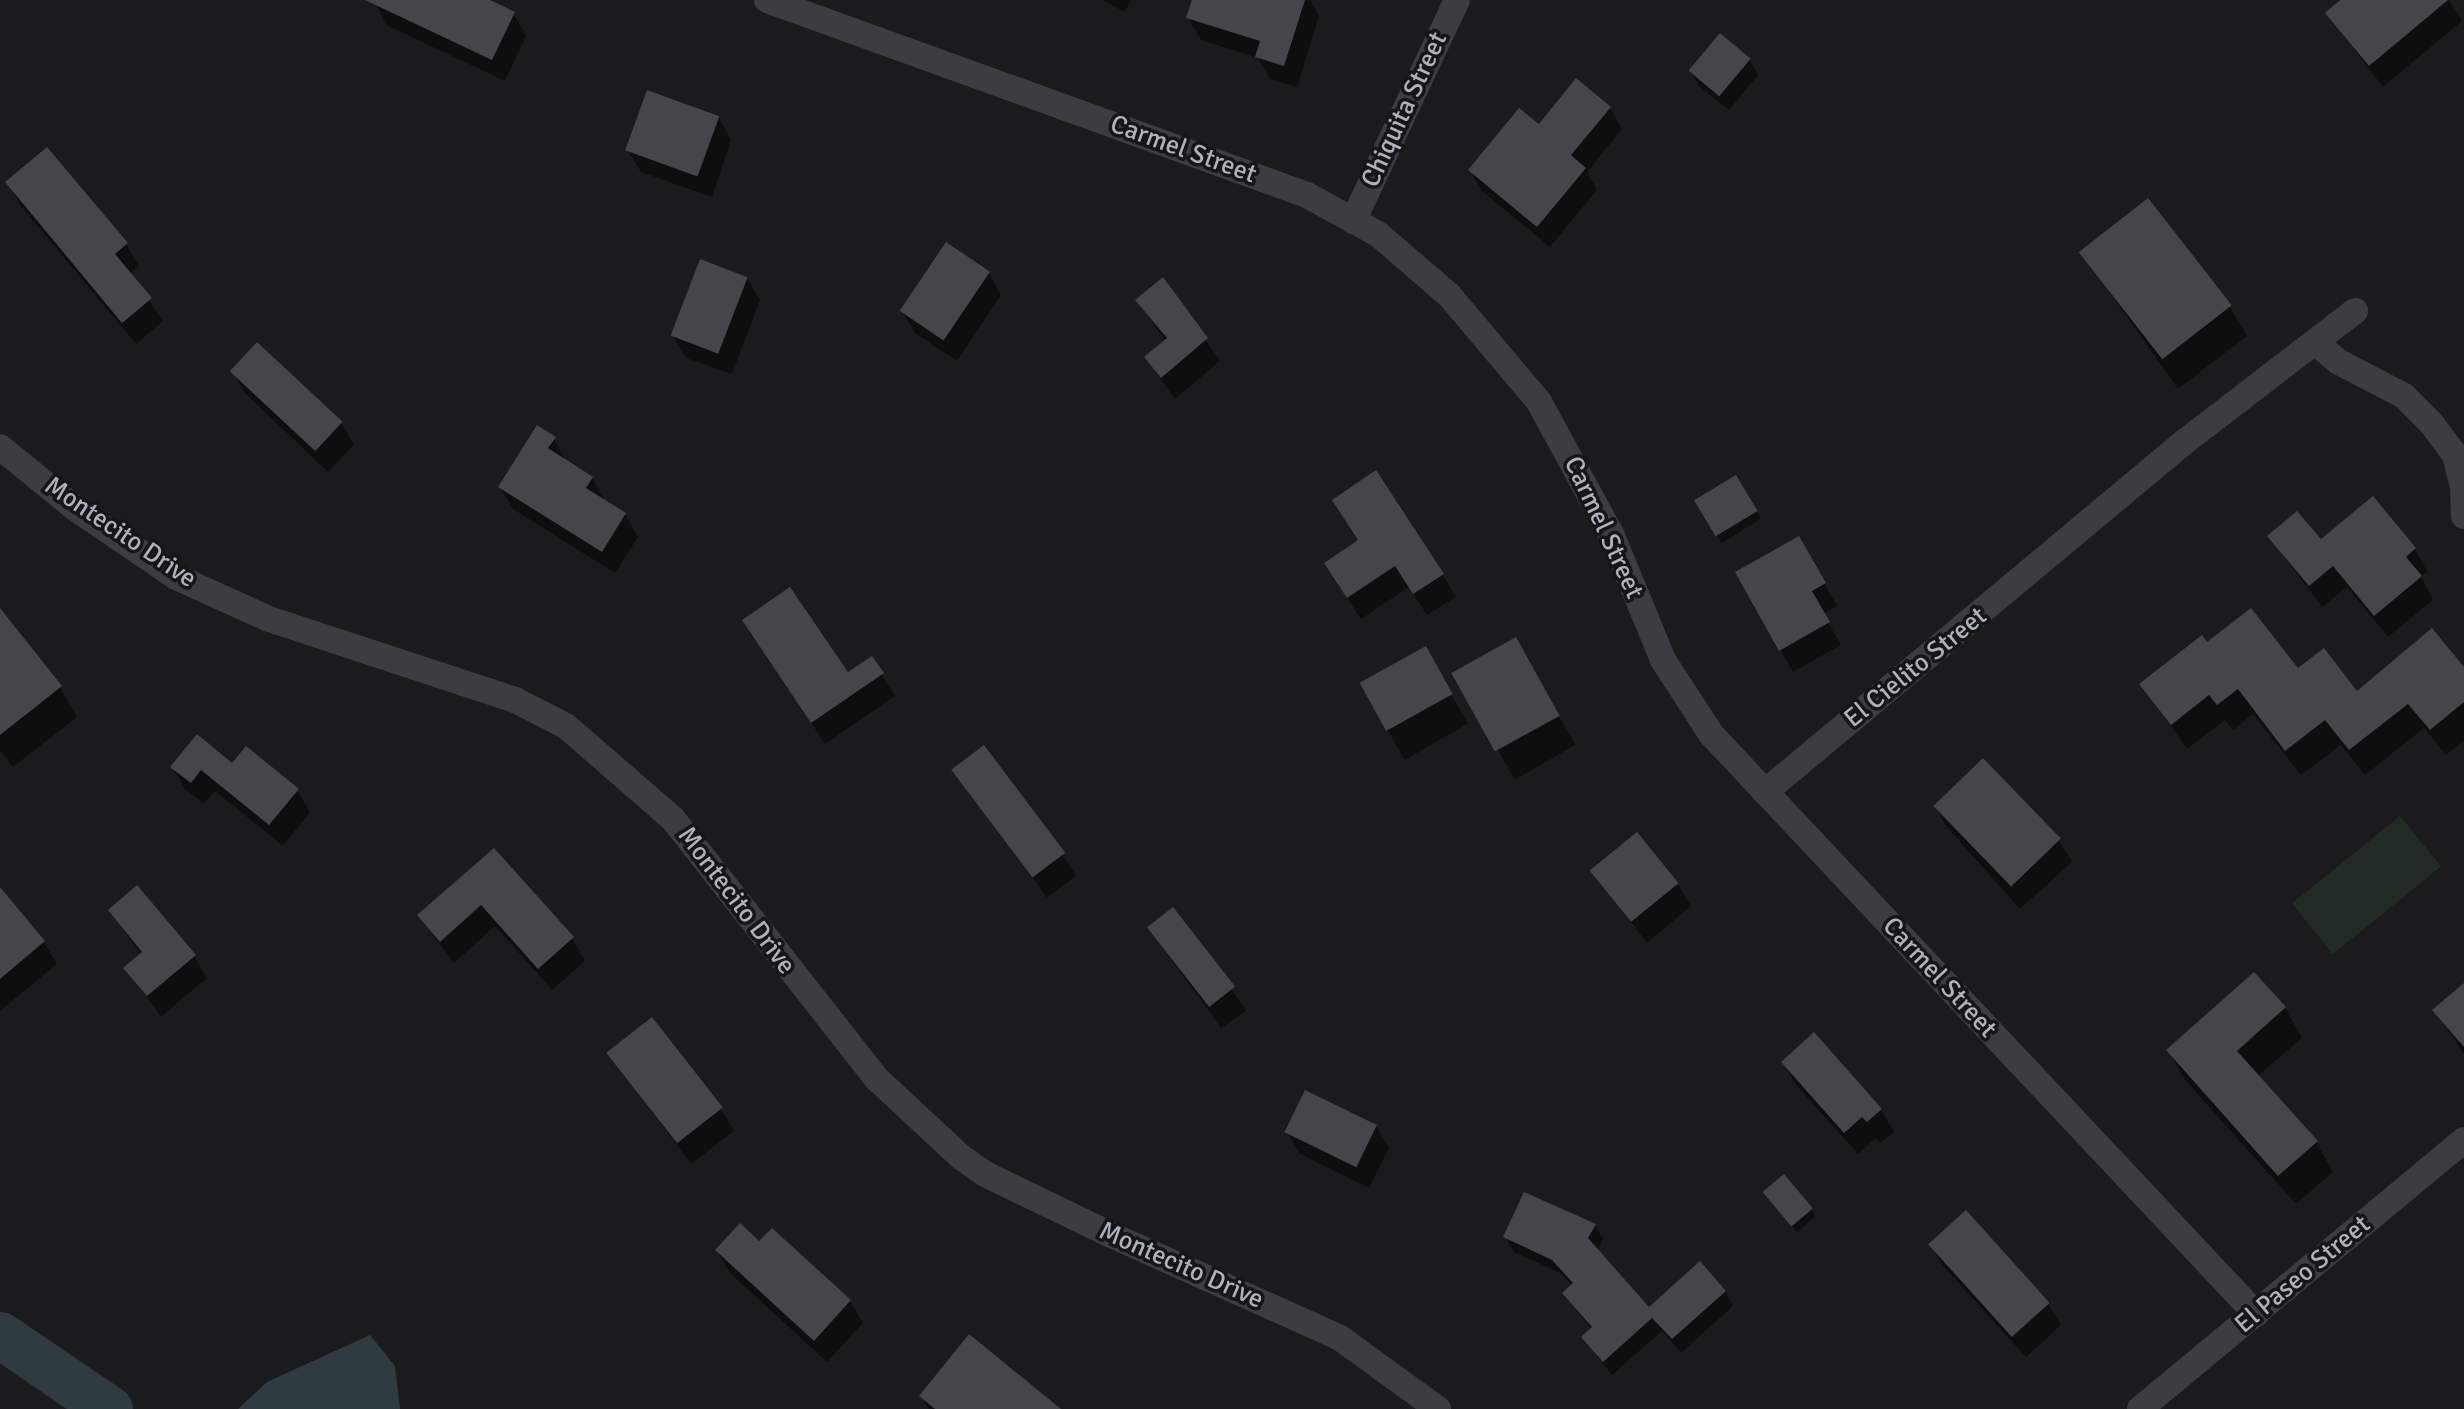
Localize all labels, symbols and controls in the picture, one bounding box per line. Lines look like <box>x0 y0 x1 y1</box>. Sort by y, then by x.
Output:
street label: Chiquita Street <box>1355 28 1455 192</box>
street label: Carmel Street <box>1106 109 1260 191</box>
street label: Carmel Street <box>1557 452 1649 604</box>
street label: Montecito Drive <box>38 471 202 595</box>
street label: El Cielito Street <box>1839 601 1993 735</box>
street label: Montecito Drive <box>671 821 801 981</box>
street label: Carmel Street <box>1875 911 2003 1045</box>
street label: El Paseo Street <box>2229 1209 2377 1341</box>
street label: Montecito Drive <box>1094 1216 1268 1316</box>

